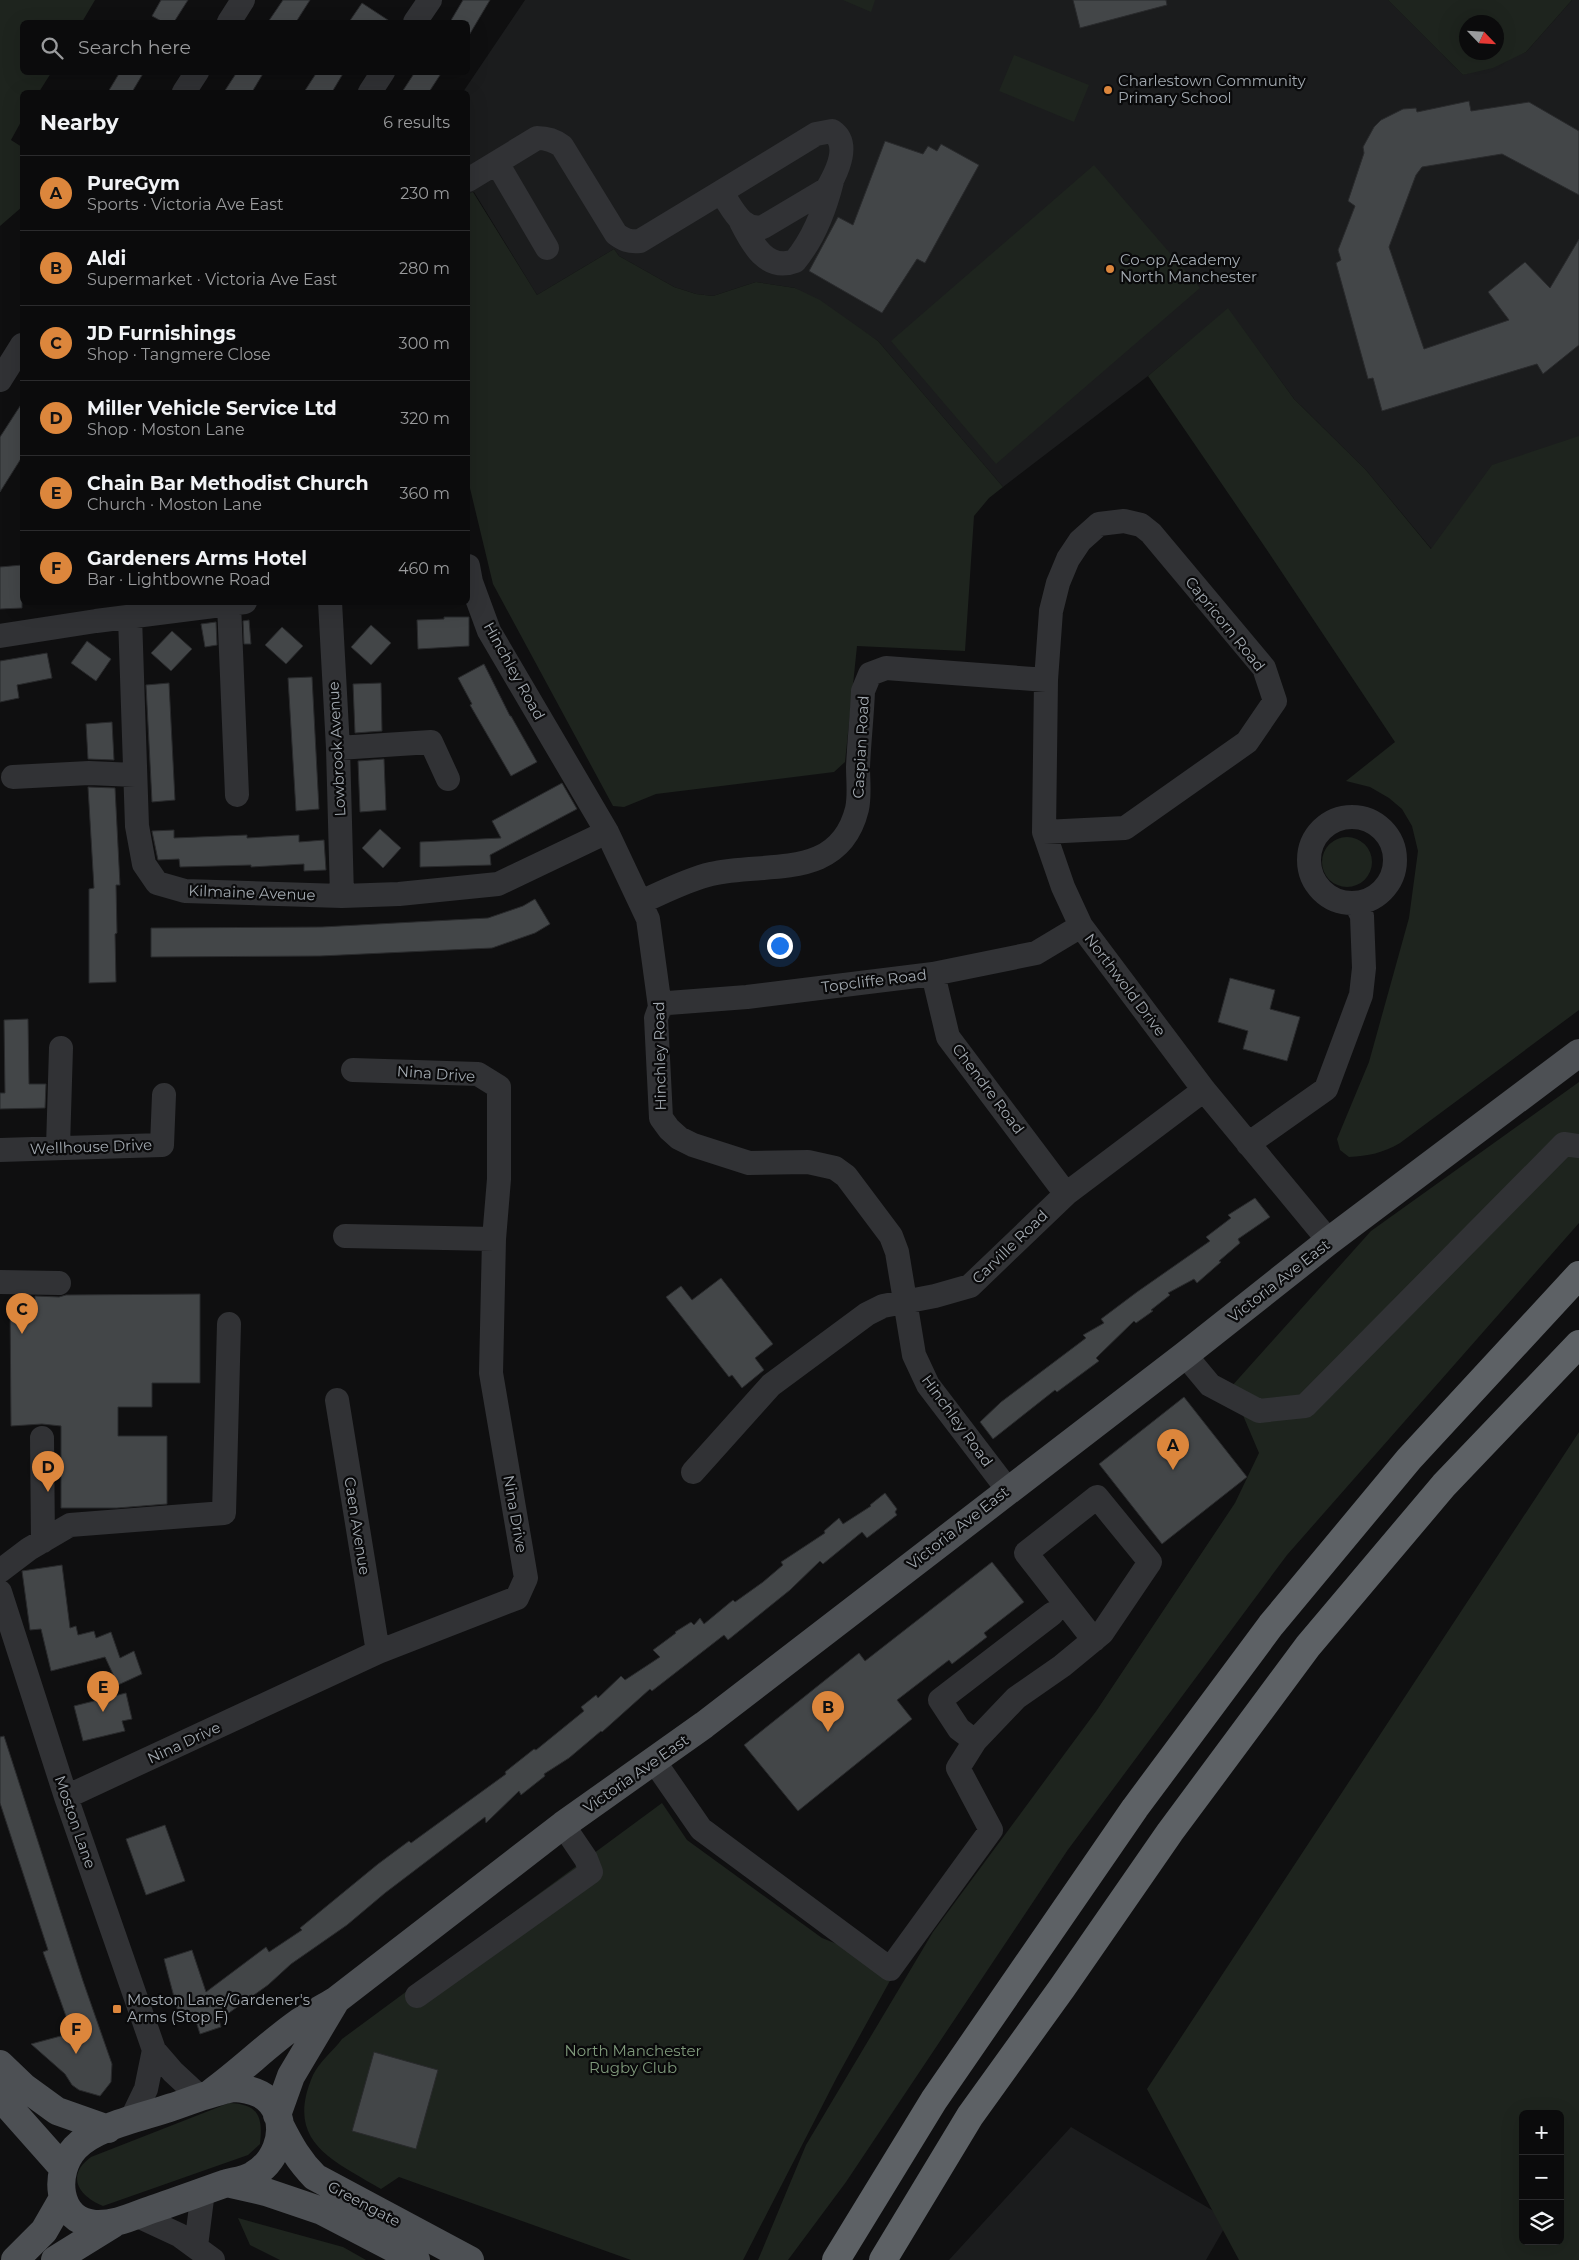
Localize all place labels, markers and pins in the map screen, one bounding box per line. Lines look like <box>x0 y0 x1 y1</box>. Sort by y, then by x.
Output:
place label: Charlestown Community Primary School <box>1118 71 1306 107</box>
marker: Charlestown Community Primary School <box>1102 84 1114 96</box>
place label: Co-op Academy North Manchester <box>1120 250 1257 286</box>
marker: Co-op Academy North Manchester <box>1104 263 1116 275</box>
pin: C <box>6 1293 38 1334</box>
pin: A <box>1157 1429 1189 1470</box>
pin: D <box>32 1451 64 1492</box>
pin: E <box>87 1671 119 1712</box>
pin: B <box>812 1691 844 1732</box>
place label: Moston Lane/Gardener's Arms (Stop F) <box>127 1990 310 2026</box>
marker: Moston Lane/Gardener's Arms (Stop F) <box>111 2003 123 2015</box>
pin: F <box>60 2013 92 2054</box>

